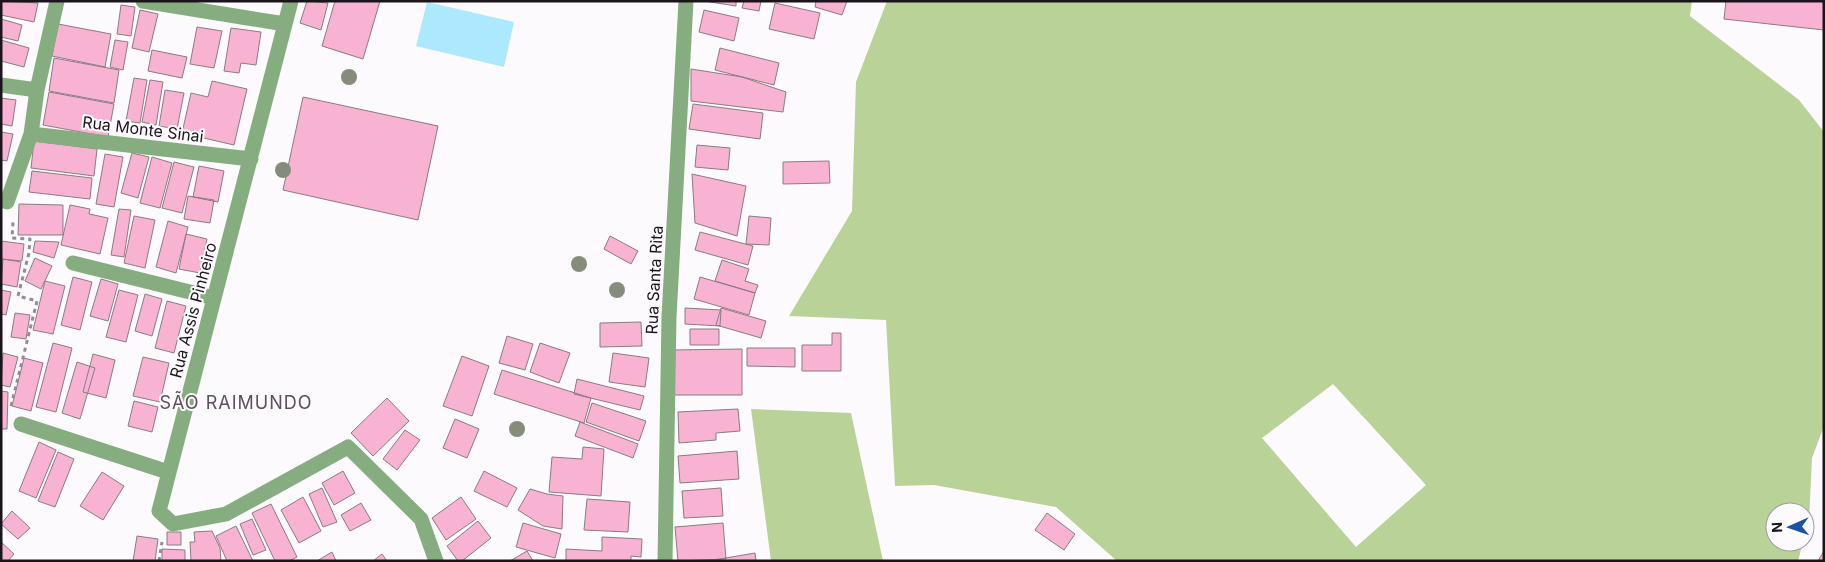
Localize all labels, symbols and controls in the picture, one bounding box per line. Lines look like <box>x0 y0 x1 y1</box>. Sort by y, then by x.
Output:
street label: Rua Monte Sinai <box>81 112 205 146</box>
street label: Rua Santa Rita <box>641 225 667 335</box>
street label: Rua Assis Pinheiro <box>165 240 221 380</box>
district label: SÃO RAIMUNDO <box>160 391 313 413</box>
north arrow <box>1765 502 1815 552</box>
text: N <box>1768 522 1785 533</box>

